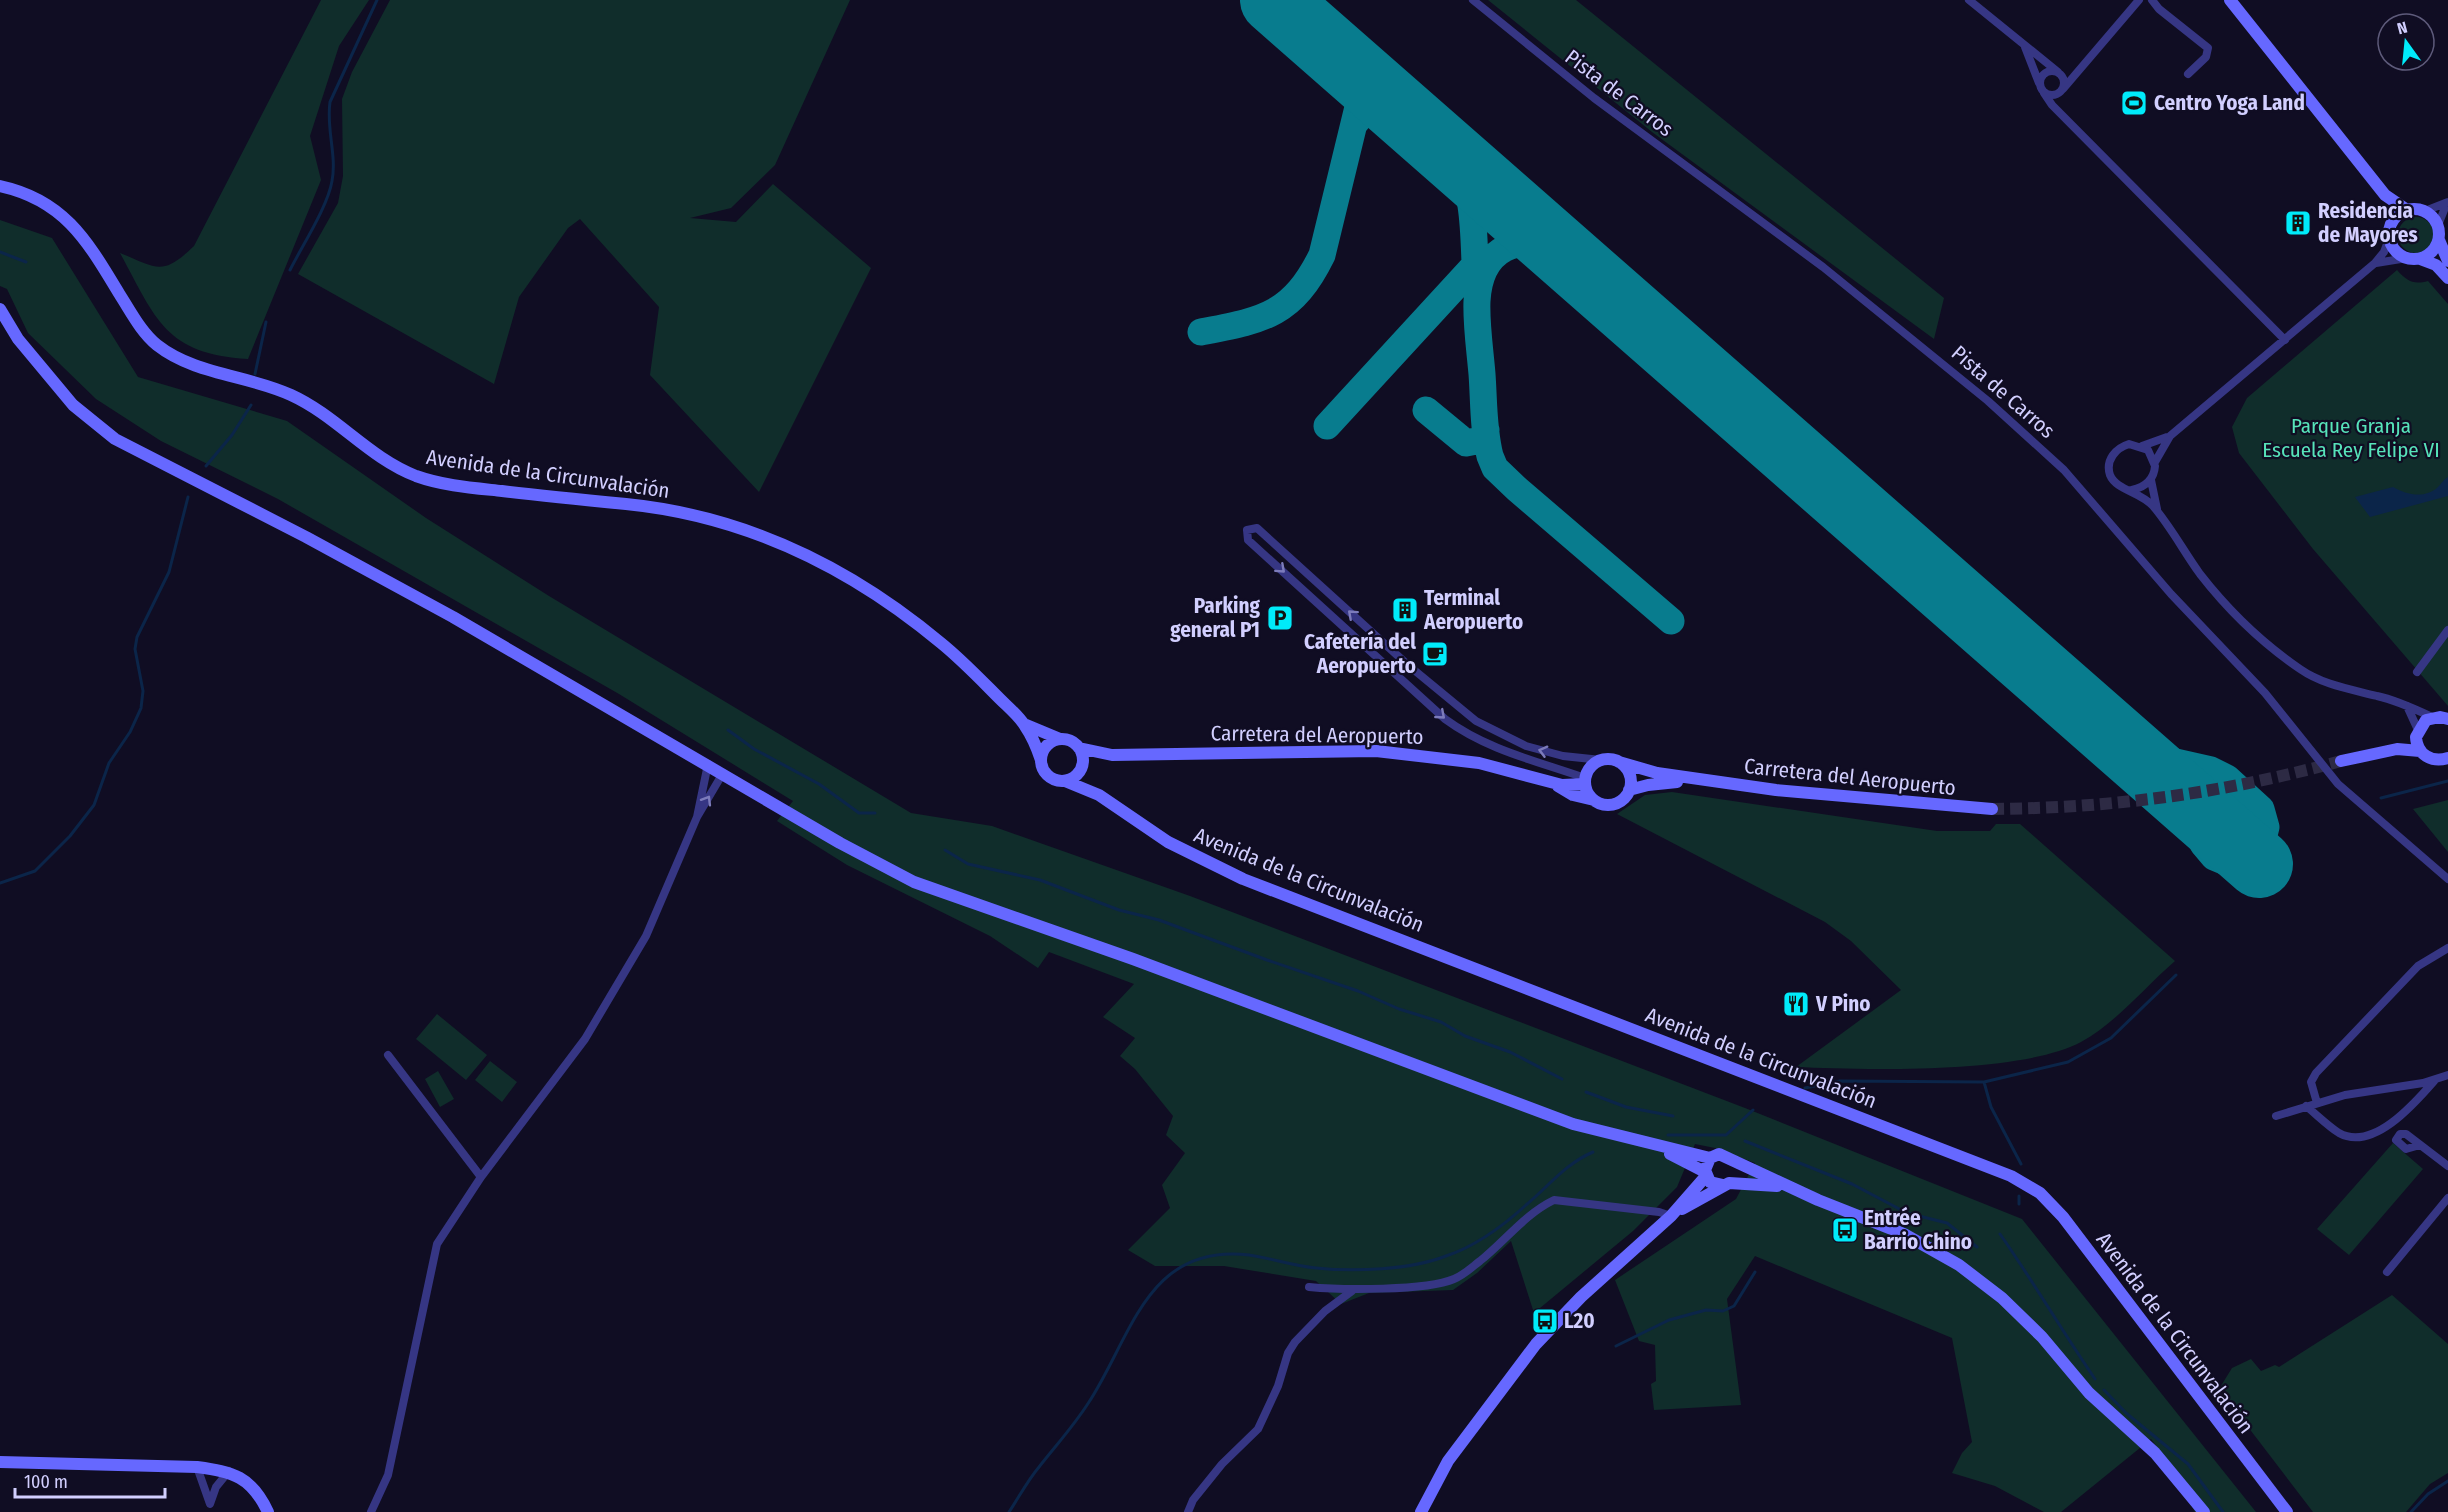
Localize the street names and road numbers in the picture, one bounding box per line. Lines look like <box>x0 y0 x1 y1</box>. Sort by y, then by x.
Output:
street label: Pista de Carros <box>1560 44 1678 142</box>
street label: Pista de Carros <box>1946 340 2060 444</box>
street label: Avenida de la Circunvalación <box>425 444 671 504</box>
street label: Carretera del Aeropuerto <box>1210 720 1424 750</box>
street label: Carretera del Aeropuerto <box>1743 753 1957 801</box>
street label: Avenida de la Circunvalación <box>1190 822 1428 938</box>
street label: Avenida de la Circunvalación <box>1642 1002 1880 1114</box>
street label: Avenida de la Circunvalación <box>2091 1227 2259 1439</box>

